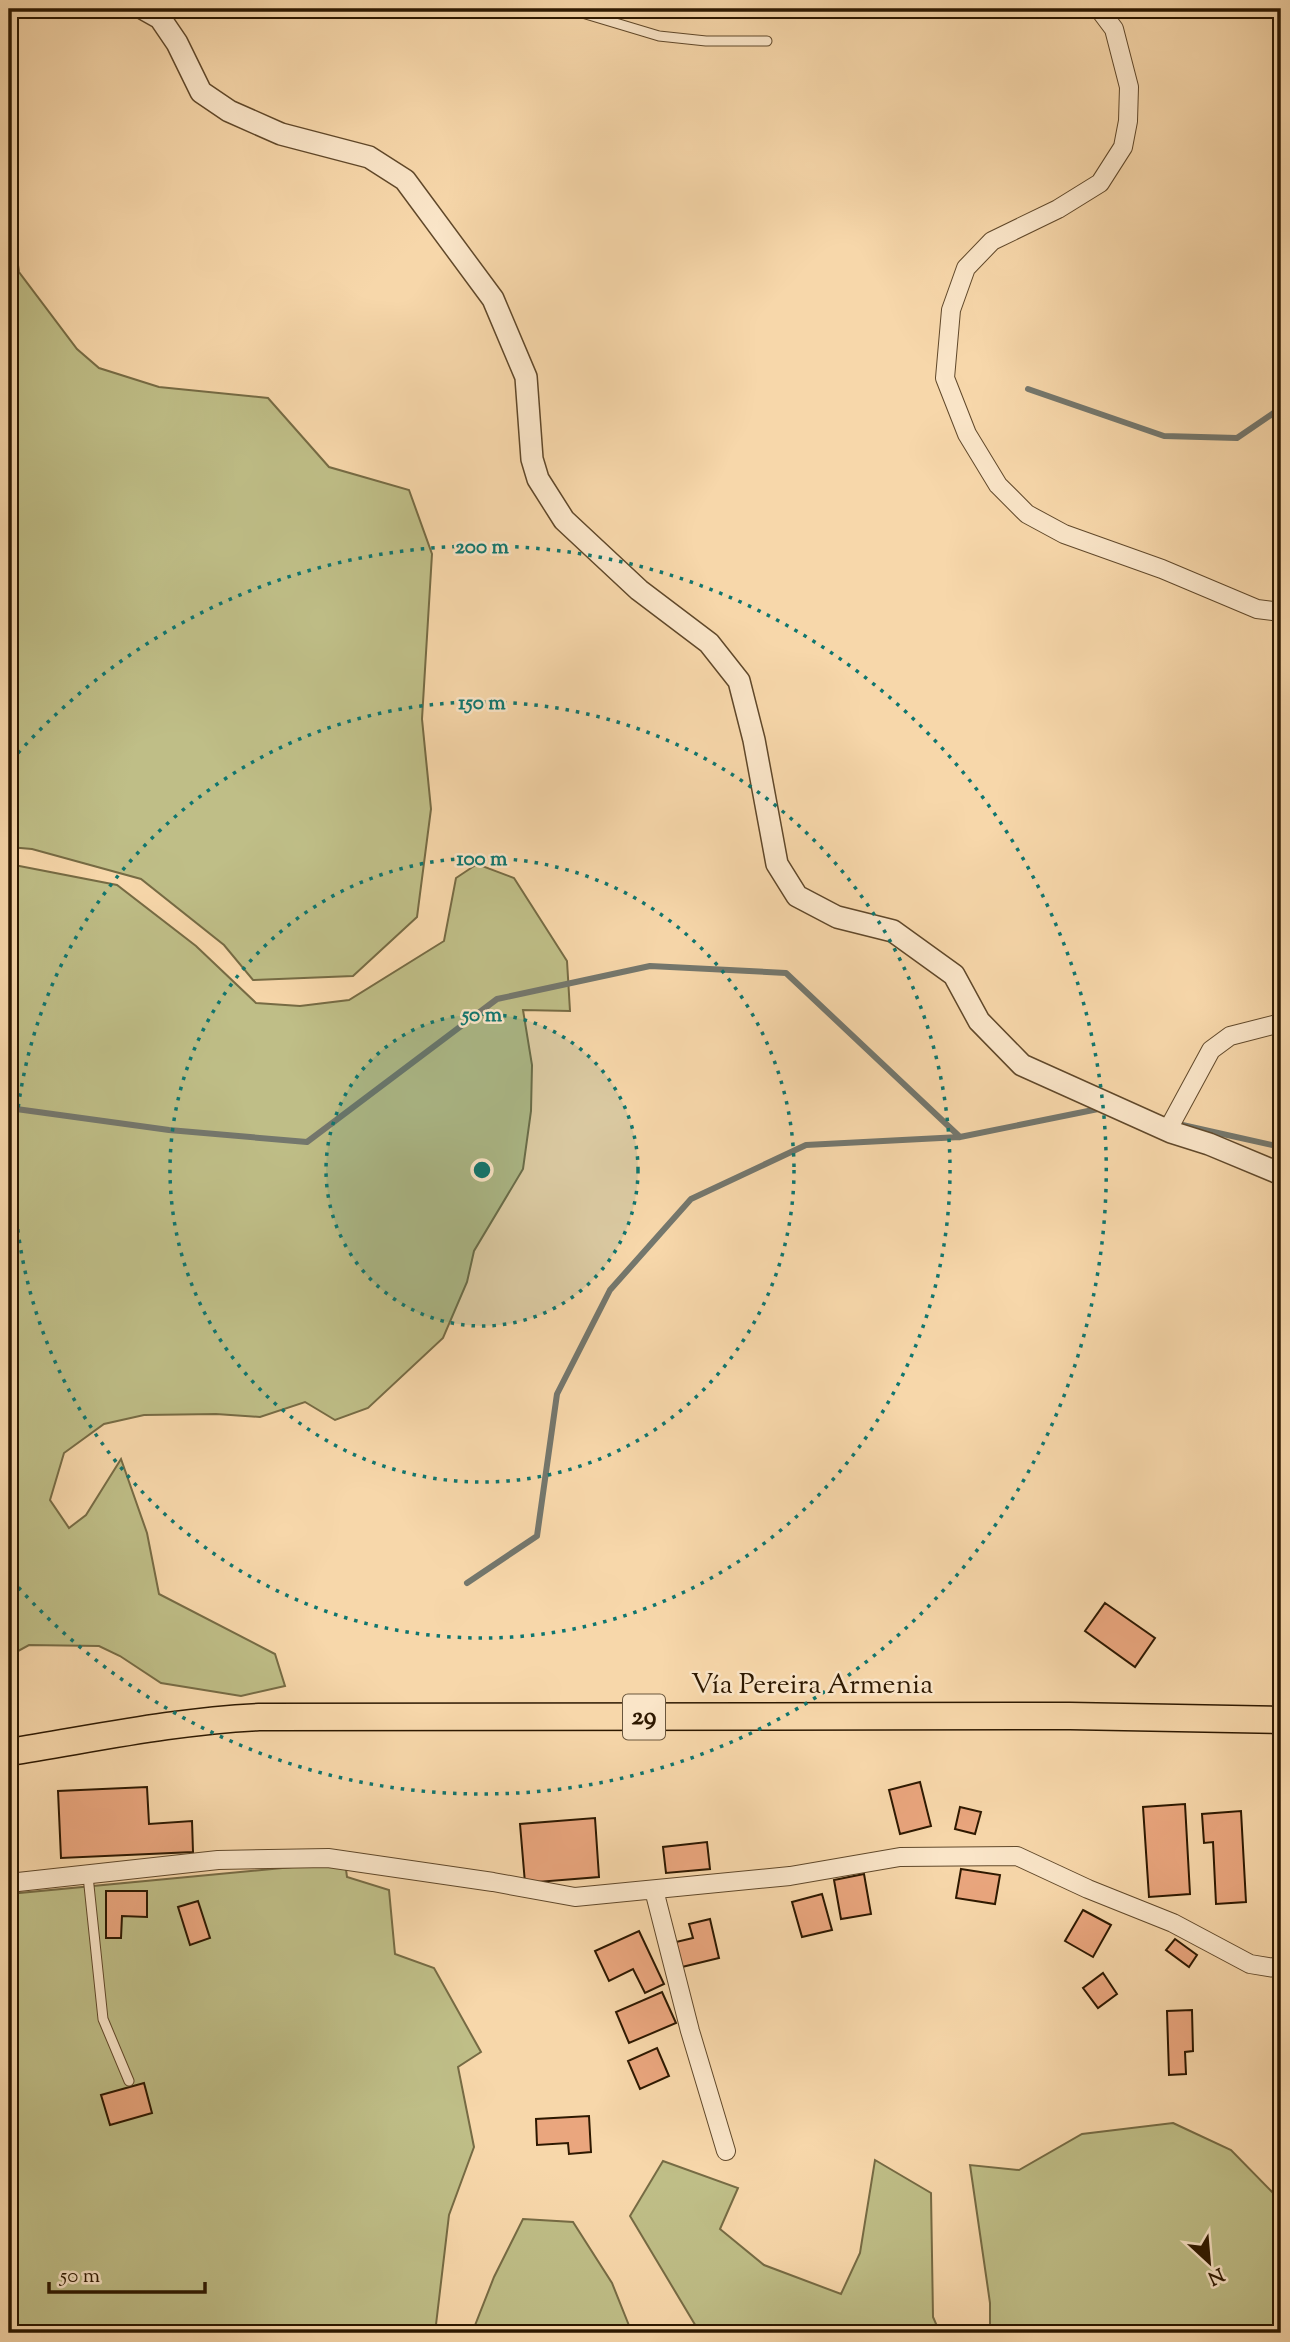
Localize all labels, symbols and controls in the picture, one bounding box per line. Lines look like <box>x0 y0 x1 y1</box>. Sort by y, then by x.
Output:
text: 200 m <box>455 533 510 563</box>
text: 150 m <box>458 689 506 719</box>
text: 100 m <box>457 845 508 875</box>
text: 50 m <box>460 1001 503 1031</box>
centre of rings <box>470 1158 494 1182</box>
street label: Vía Pereira Armenia <box>691 1666 933 1706</box>
road number: 29 <box>623 1694 665 1740</box>
north arrow <box>1174 2226 1244 2296</box>
scale bar <box>49 2251 205 2295</box>
text: N <box>1203 2260 1228 2290</box>
text: 50 m <box>59 2262 100 2292</box>

